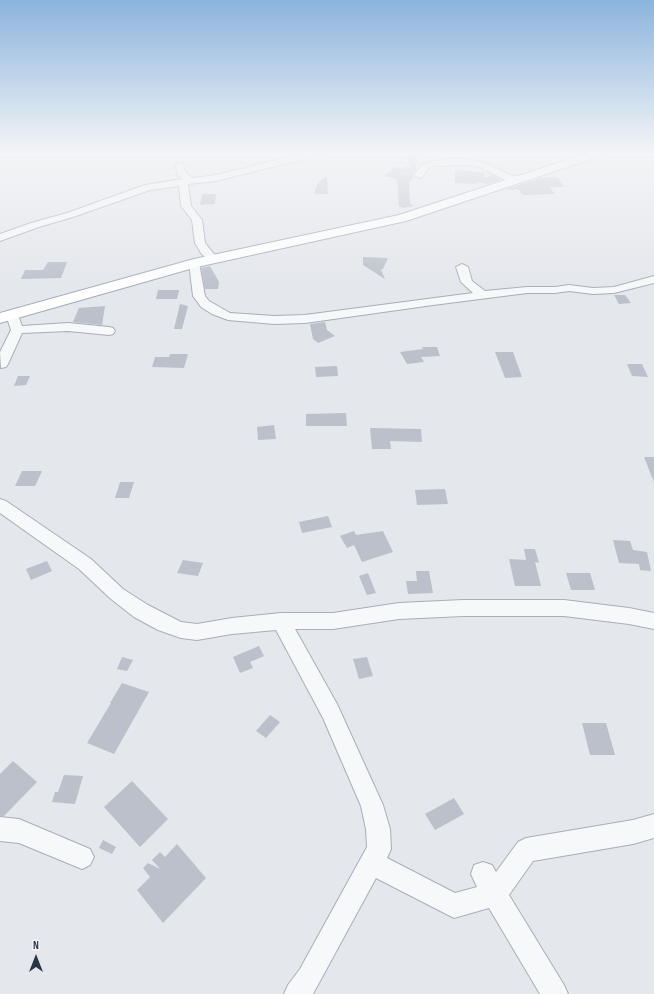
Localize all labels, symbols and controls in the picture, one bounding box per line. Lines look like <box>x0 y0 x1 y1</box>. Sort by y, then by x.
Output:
north arrow <box>16 938 56 978</box>
text: N <box>33 939 39 952</box>

